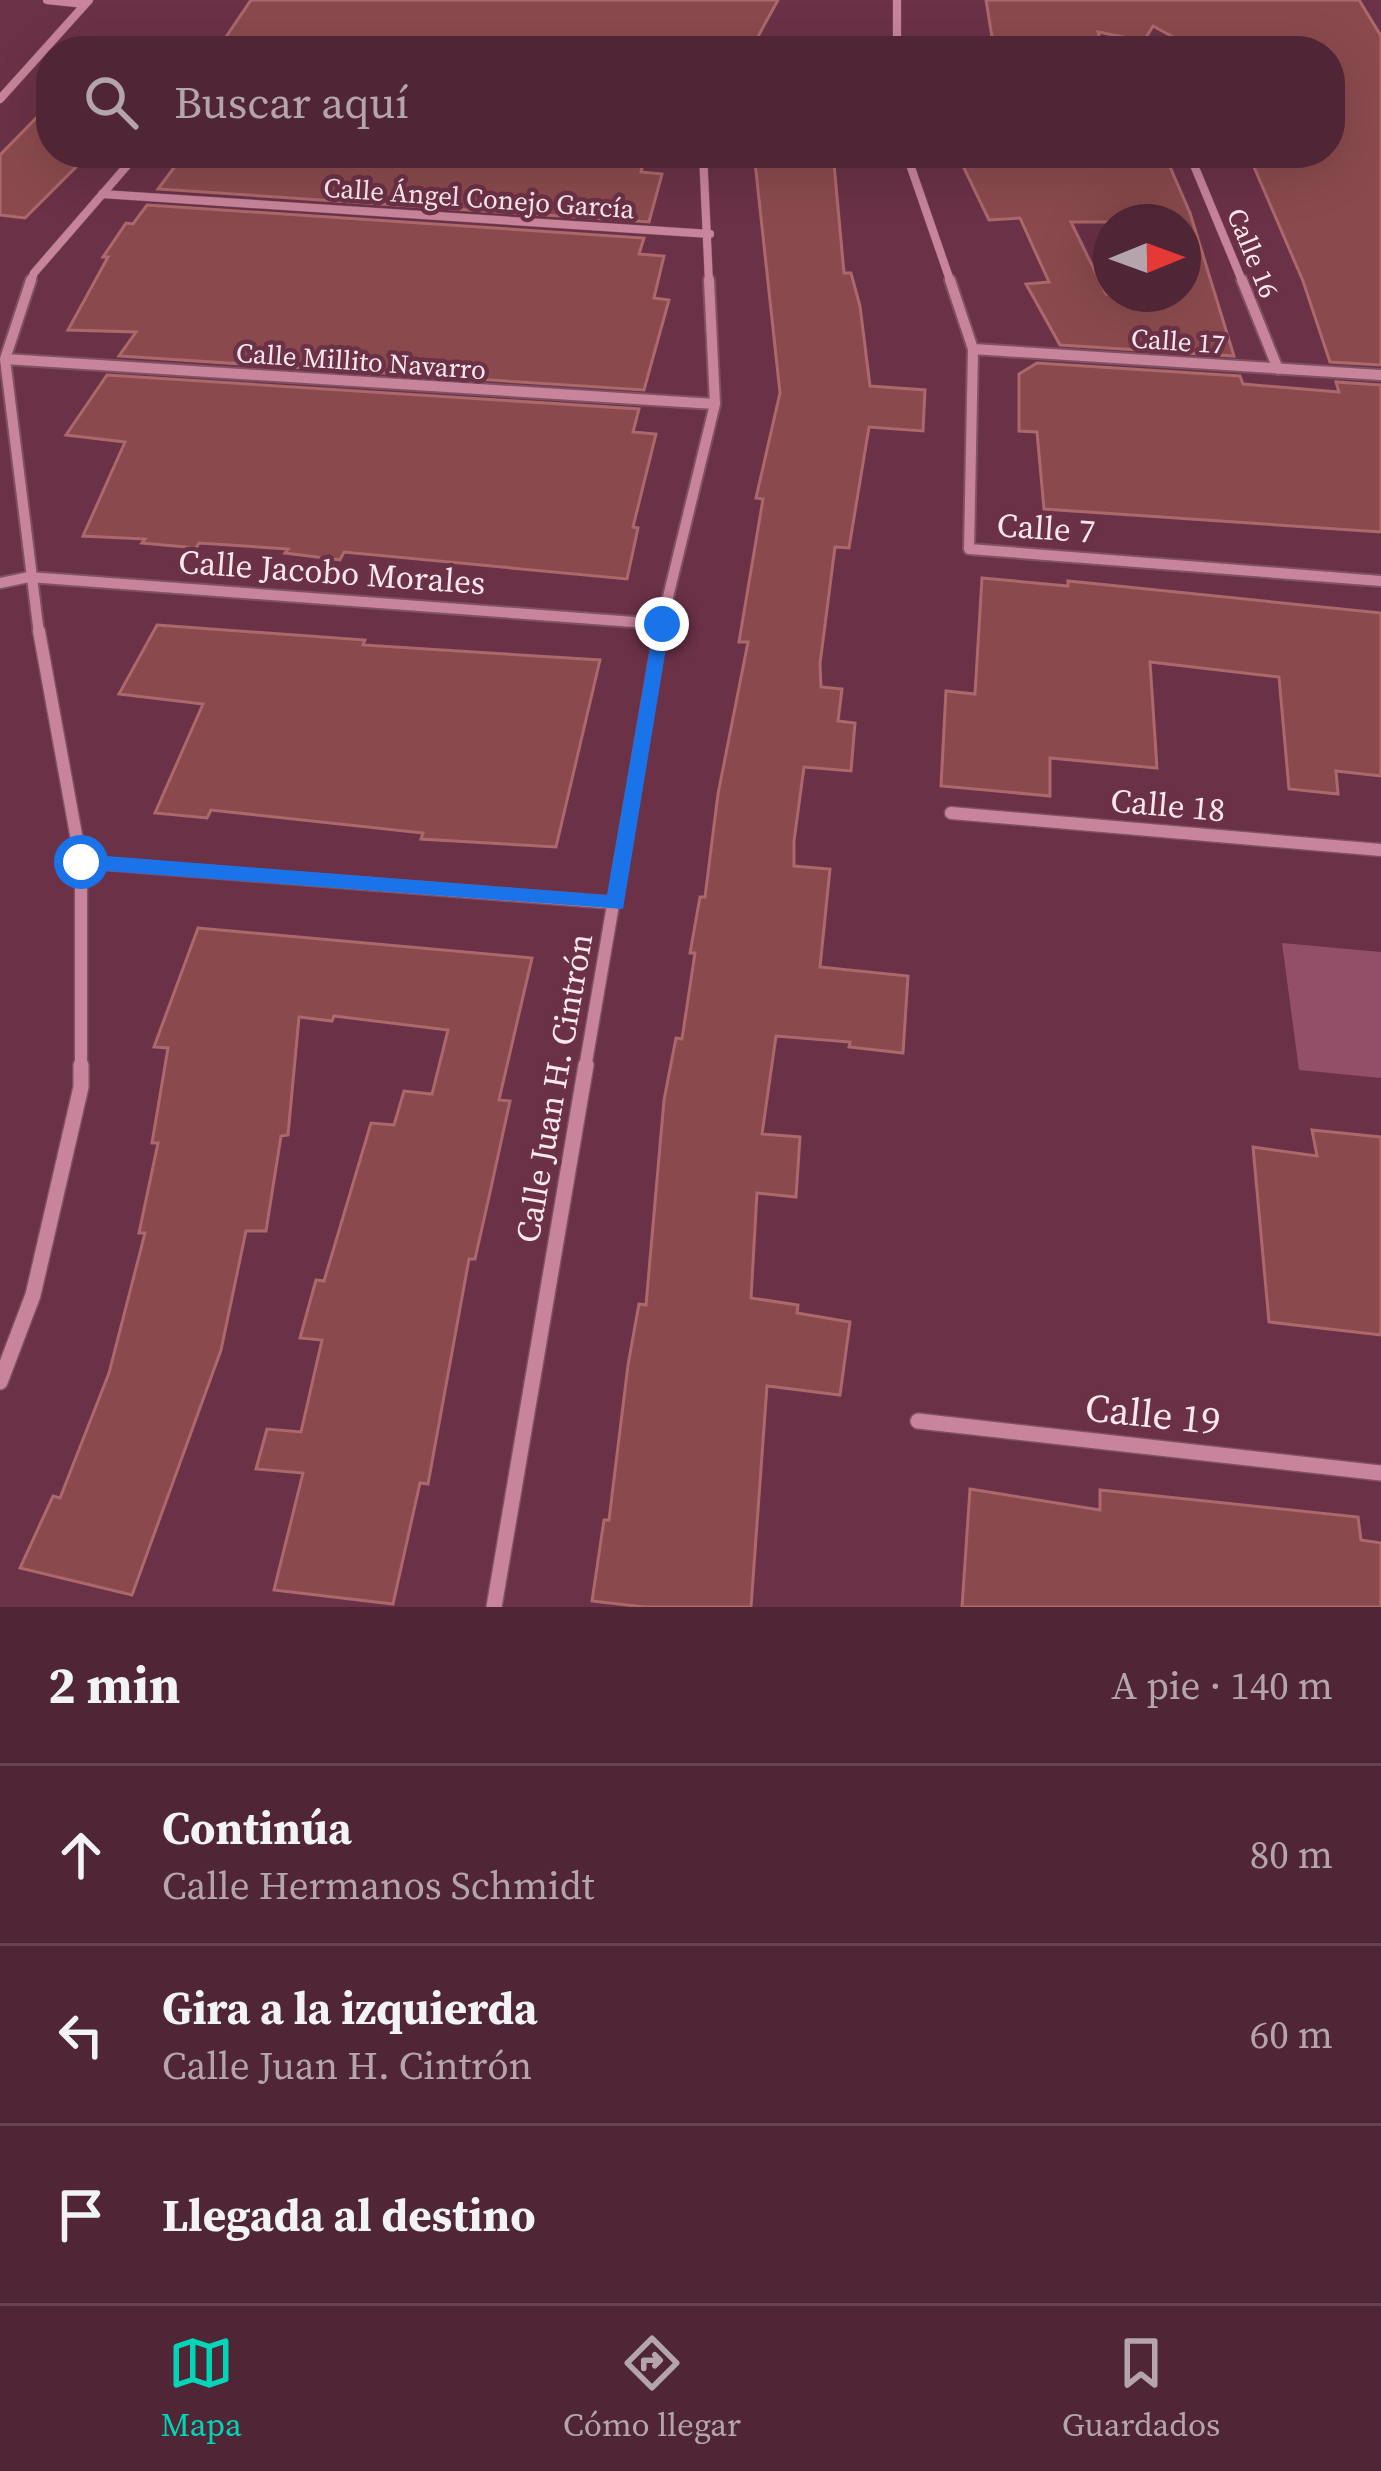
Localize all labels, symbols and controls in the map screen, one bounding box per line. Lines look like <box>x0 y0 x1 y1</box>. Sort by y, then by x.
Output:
search box <box>36 36 1345 168</box>
icon: search <box>78 69 144 135</box>
text: Buscar aquí <box>174 71 409 133</box>
street label: Calle Ángel Conejo García <box>322 169 636 227</box>
street label: Calle 16 <box>1218 203 1288 303</box>
north arrow <box>1093 204 1201 312</box>
street label: Calle 17 <box>1130 319 1226 363</box>
street label: Calle Millito Navarro <box>235 334 487 388</box>
street label: Calle 7 <box>995 502 1097 554</box>
street label: Calle Jacobo Morales <box>177 539 487 605</box>
route end <box>635 597 689 651</box>
street label: Calle 18 <box>1109 778 1227 832</box>
route start <box>54 835 108 889</box>
street label: Calle Juan H. Cintrón <box>505 930 603 1246</box>
street label: Calle 19 <box>1083 1381 1223 1447</box>
text: 2 min <box>48 1650 180 1720</box>
text: A pie · 140 m <box>1111 1659 1333 1712</box>
text: Continúa <box>162 1797 352 1859</box>
icon: ahead <box>48 1822 114 1888</box>
text: 80 m <box>1250 1828 1333 1881</box>
text: Calle Hermanos Schmidt <box>162 1859 594 1912</box>
text: Gira a la izquierda <box>162 1977 538 2039</box>
icon: left <box>48 2002 114 2068</box>
text: 60 m <box>1250 2008 1333 2061</box>
text: Calle Juan H. Cintrón <box>162 2039 532 2092</box>
icon: arrive <box>48 2182 114 2248</box>
text: Llegada al destino <box>162 2184 536 2246</box>
tab: Mapa <box>161 2330 242 2447</box>
tab: Cómo llegar <box>563 2330 741 2447</box>
tab: Guardados <box>1062 2330 1220 2447</box>

